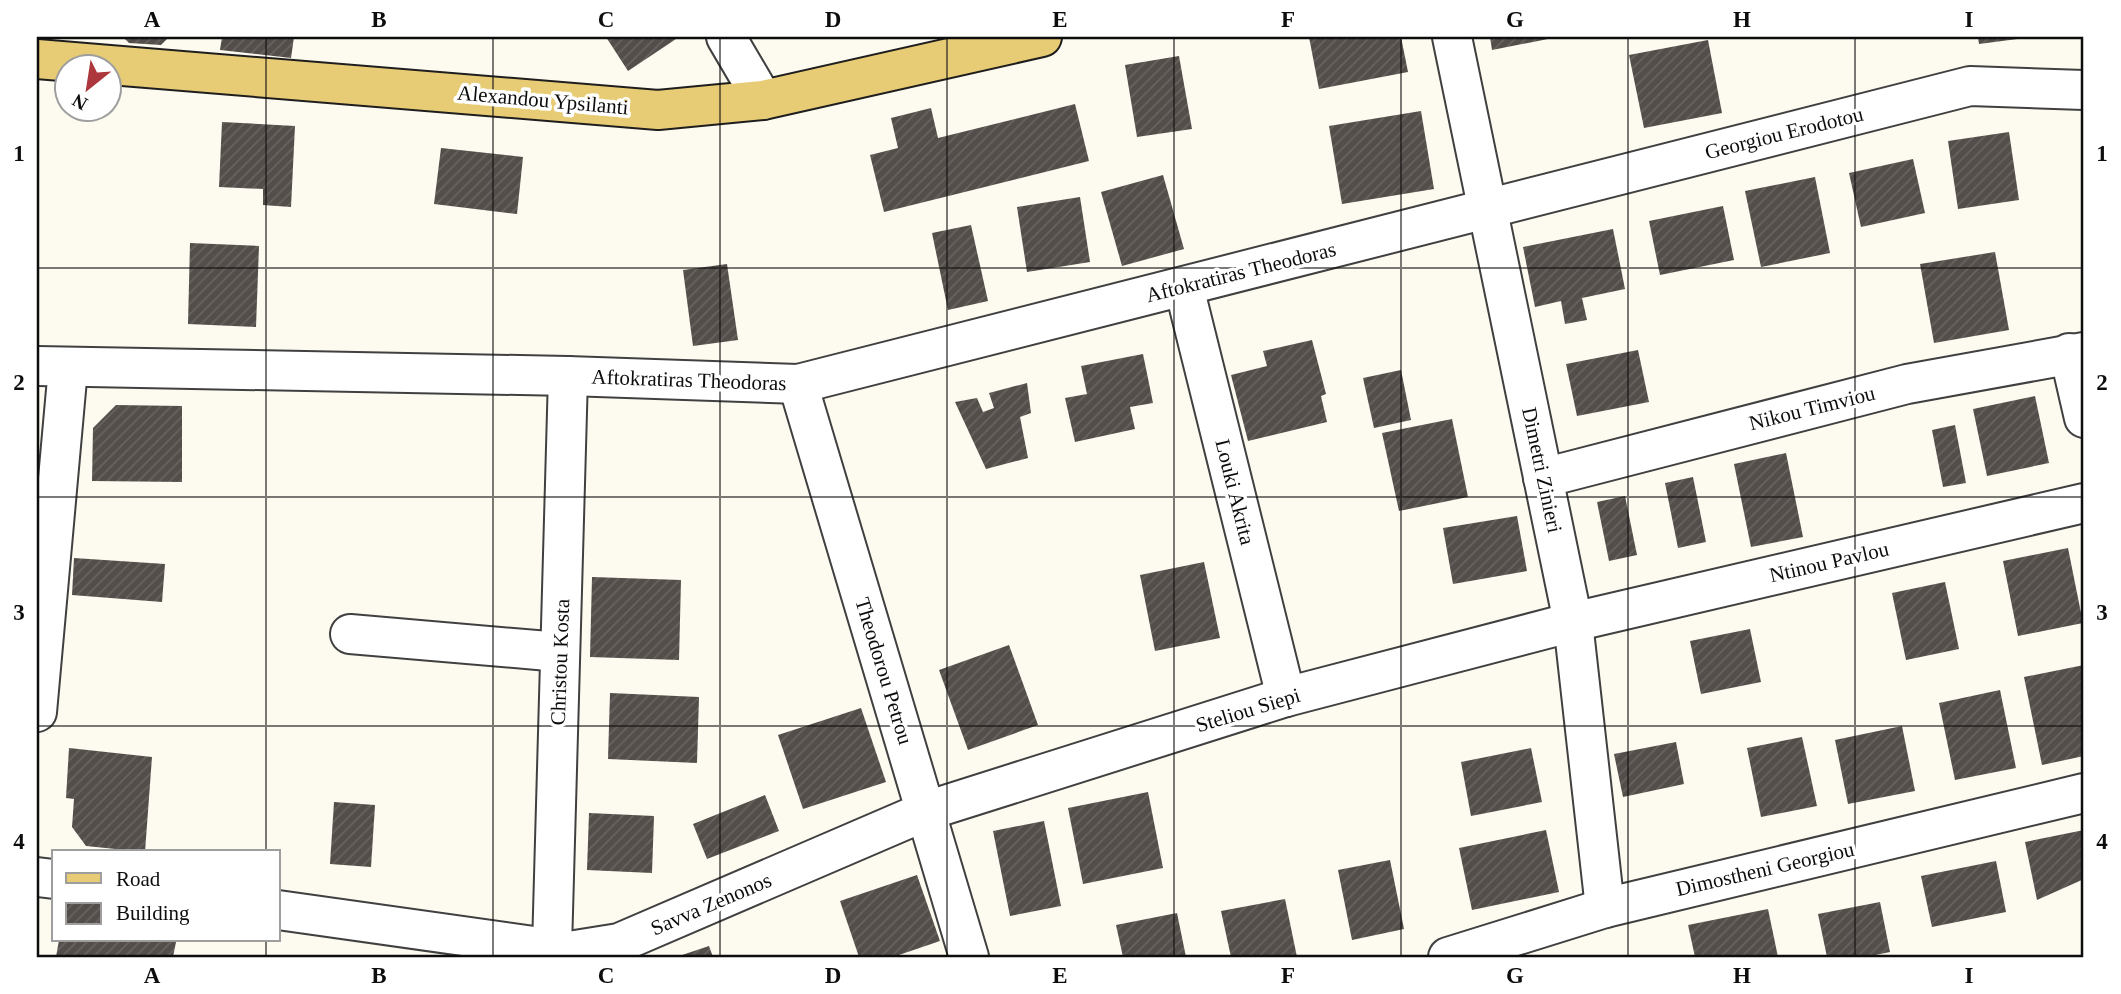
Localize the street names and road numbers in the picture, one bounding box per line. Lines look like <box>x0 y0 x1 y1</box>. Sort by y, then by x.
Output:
street label: Alexandou Ypsilanti <box>456 81 630 119</box>
street label: Georgiou Erodotou <box>1702 102 1866 164</box>
street label: Aftokratiras Theodoras <box>1144 237 1338 307</box>
street label: Aftokratiras Theodoras <box>591 365 787 395</box>
street label: Nikou Timviou <box>1747 381 1878 435</box>
street label: Dimetri Zinieri <box>1517 405 1567 535</box>
street label: Louki Akrita <box>1210 437 1260 548</box>
street label: Ntinou Pavlou <box>1767 536 1892 587</box>
street label: Theodorou Petrou <box>850 595 918 748</box>
street label: Christou Kosta <box>546 598 574 726</box>
street label: Steliou Siepi <box>1193 683 1303 737</box>
street label: Dimostheni Georgiou <box>1674 837 1857 901</box>
street label: Savva Zenonos <box>647 868 775 940</box>

